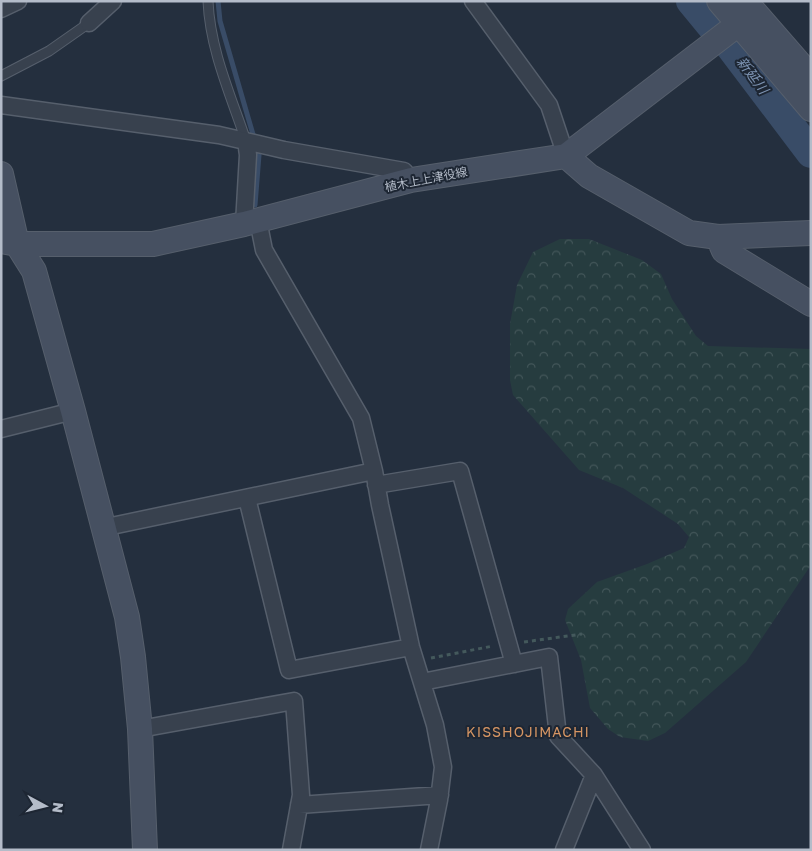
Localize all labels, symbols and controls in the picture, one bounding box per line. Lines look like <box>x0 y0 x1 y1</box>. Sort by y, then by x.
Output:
water label: 新延川 <box>734 53 774 98</box>
street label: 植木上上津役線 <box>383 164 469 194</box>
district label: KISSHOJIMACHI <box>466 723 590 740</box>
north arrow <box>20 781 70 831</box>
text: N <box>49 801 67 814</box>

